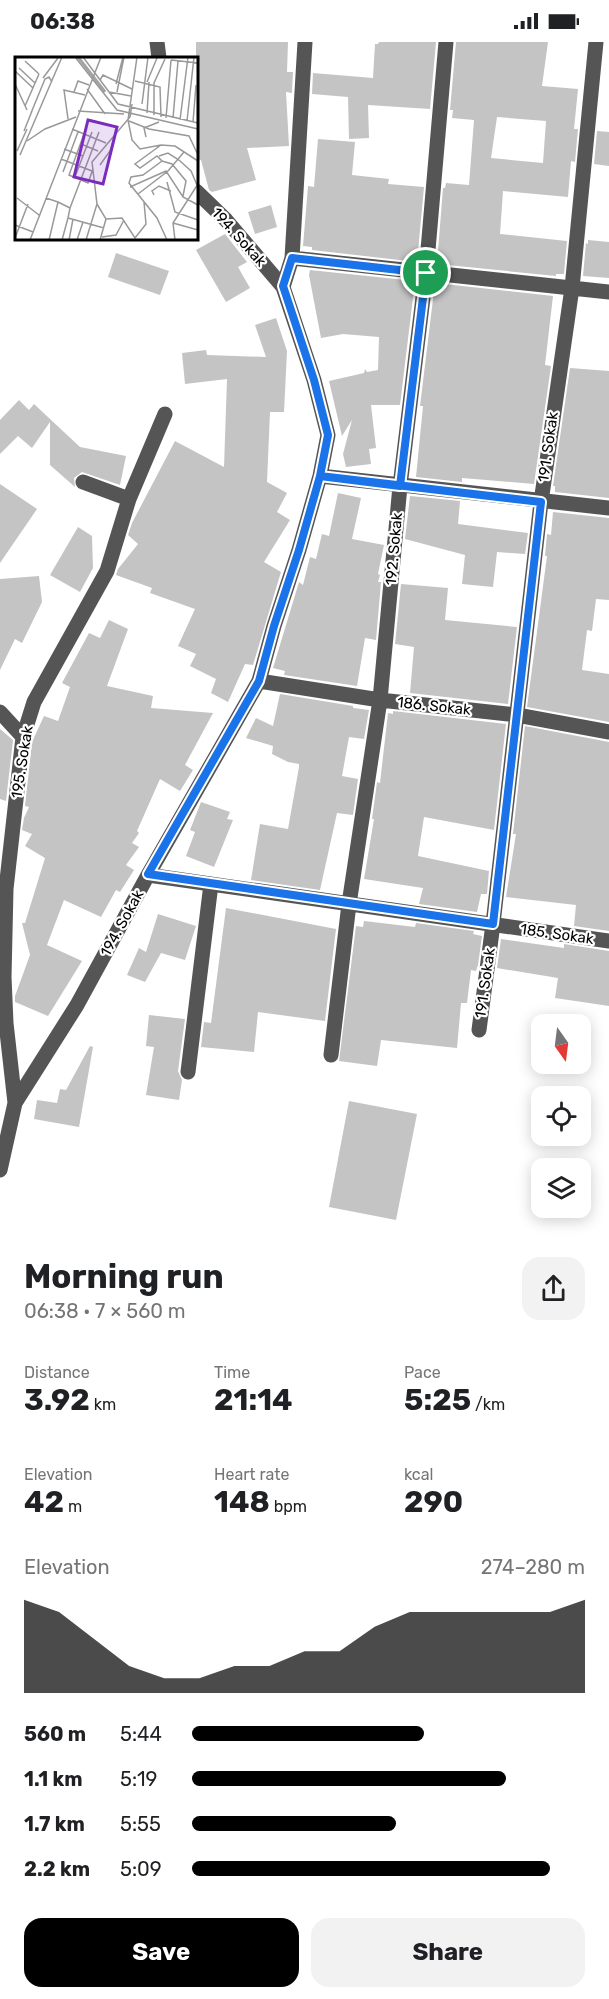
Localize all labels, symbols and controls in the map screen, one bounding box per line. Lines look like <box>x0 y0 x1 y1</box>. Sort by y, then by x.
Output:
text: 06:38 <box>30 8 95 35</box>
inset map <box>15 57 198 240</box>
street label: 194. Sokak <box>208 204 270 270</box>
pin <box>400 247 451 298</box>
icon: arrive <box>409 256 442 289</box>
street label: 191. Sokak <box>534 410 562 483</box>
street label: 192. Sokak <box>382 512 406 586</box>
street label: 186. Sokak <box>396 693 472 719</box>
street label: 195. Sokak <box>7 724 37 800</box>
street label: 194. Sokak <box>96 886 148 959</box>
street label: 185. Sokak <box>519 920 595 948</box>
street label: 191. Sokak <box>471 946 499 1019</box>
north arrow <box>531 1014 591 1074</box>
map controls <box>531 1014 591 1218</box>
button: locate <box>531 1086 591 1146</box>
button: layers <box>531 1158 591 1218</box>
text: Morning run <box>24 1257 224 1296</box>
button: share <box>522 1257 585 1320</box>
text: 06:38 · 7 × 560 m <box>24 1299 186 1323</box>
text: Distance <box>24 1363 90 1382</box>
text: Time <box>214 1363 250 1382</box>
text: Pace <box>404 1363 441 1382</box>
text: 3.92 <box>24 1382 90 1418</box>
text: 21:14 <box>214 1382 293 1418</box>
text: 5:25 <box>404 1382 471 1418</box>
text: km <box>90 1395 116 1414</box>
text: /km <box>471 1395 505 1414</box>
text: Elevation <box>24 1465 93 1484</box>
text: Heart rate <box>214 1465 289 1484</box>
text: kcal <box>404 1465 433 1484</box>
text: 42 <box>24 1484 64 1520</box>
text: 148 <box>214 1484 270 1520</box>
text: 290 <box>404 1484 463 1520</box>
text: m <box>64 1497 82 1516</box>
text: bpm <box>270 1497 307 1516</box>
text: Elevation <box>24 1555 110 1579</box>
text: 274–280 m <box>481 1555 585 1579</box>
text: 560 m <box>24 1722 86 1746</box>
text: 5:44 <box>120 1722 162 1746</box>
text: 1.1 km <box>24 1767 83 1791</box>
text: 5:19 <box>120 1767 157 1791</box>
text: 1.7 km <box>24 1812 85 1836</box>
text: 5:55 <box>120 1812 161 1836</box>
text: 2.2 km <box>24 1857 90 1881</box>
text: 5:09 <box>120 1857 162 1881</box>
button: Save <box>24 1918 299 1987</box>
button: Share <box>311 1918 585 1987</box>

